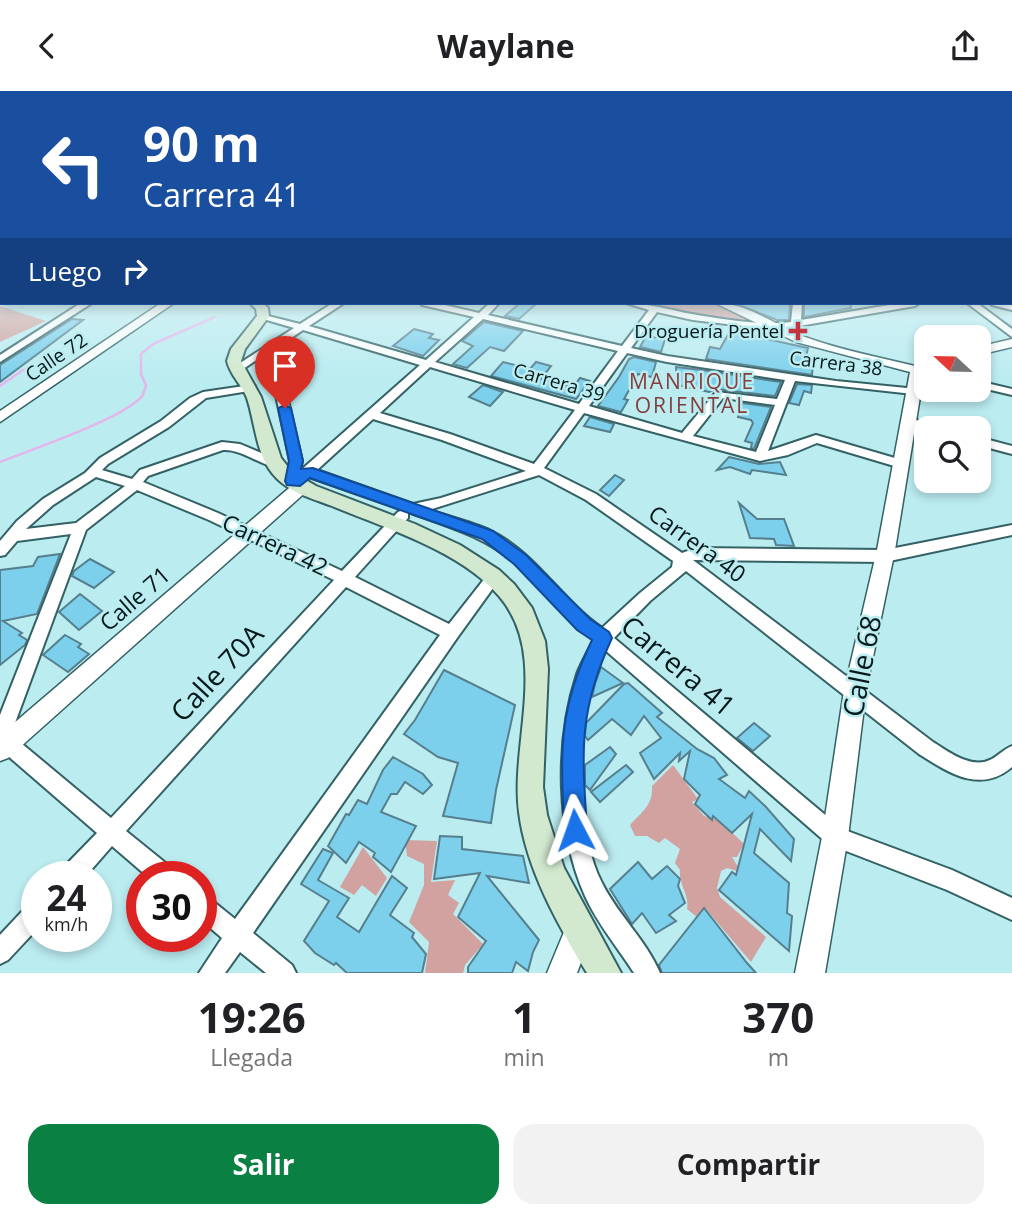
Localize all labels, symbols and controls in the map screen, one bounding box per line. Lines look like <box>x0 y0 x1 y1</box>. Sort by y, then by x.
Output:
text: Waylane <box>437 24 575 67</box>
icon: back <box>28 27 66 65</box>
icon: share <box>946 27 984 65</box>
text: 90 m <box>143 110 260 176</box>
icon: left <box>28 119 119 210</box>
text: Carrera 41 <box>143 173 301 216</box>
icon: right <box>116 252 154 290</box>
text: Luego <box>28 253 102 289</box>
place label: Droguería Pentel <box>634 318 784 344</box>
marker: Droguería Pentel <box>790 323 806 339</box>
north arrow <box>914 325 990 403</box>
map controls <box>914 325 991 493</box>
street label: Calle 72 <box>20 327 92 387</box>
pin <box>255 336 315 408</box>
street label: Carrera 38 <box>788 344 884 382</box>
icon: arrive <box>266 347 304 385</box>
street label: Carrera 39 <box>510 357 608 407</box>
district label: MANRIQUE ORIENTAL <box>629 367 755 419</box>
button: search <box>914 416 991 493</box>
street label: Carrera 40 <box>642 497 753 589</box>
street label: Carrera 42 <box>217 506 334 583</box>
street label: Calle 71 <box>92 559 177 638</box>
street label: Carrera 41 <box>614 606 744 724</box>
street label: Calle 68 <box>833 612 889 720</box>
street label: Calle 70A <box>161 615 271 729</box>
position arrow <box>538 793 612 867</box>
speed limit sign: 30 <box>126 861 217 952</box>
text: 24 <box>46 874 87 921</box>
text: km/h <box>45 912 88 936</box>
text: 19:26 <box>198 988 306 1045</box>
text: 1 <box>512 988 536 1045</box>
text: 370 <box>742 988 814 1045</box>
text: Llegada <box>210 1041 293 1073</box>
text: min <box>503 1041 545 1073</box>
text: m <box>768 1041 789 1073</box>
button: Salir <box>28 1124 499 1204</box>
button: Compartir <box>513 1124 984 1204</box>

